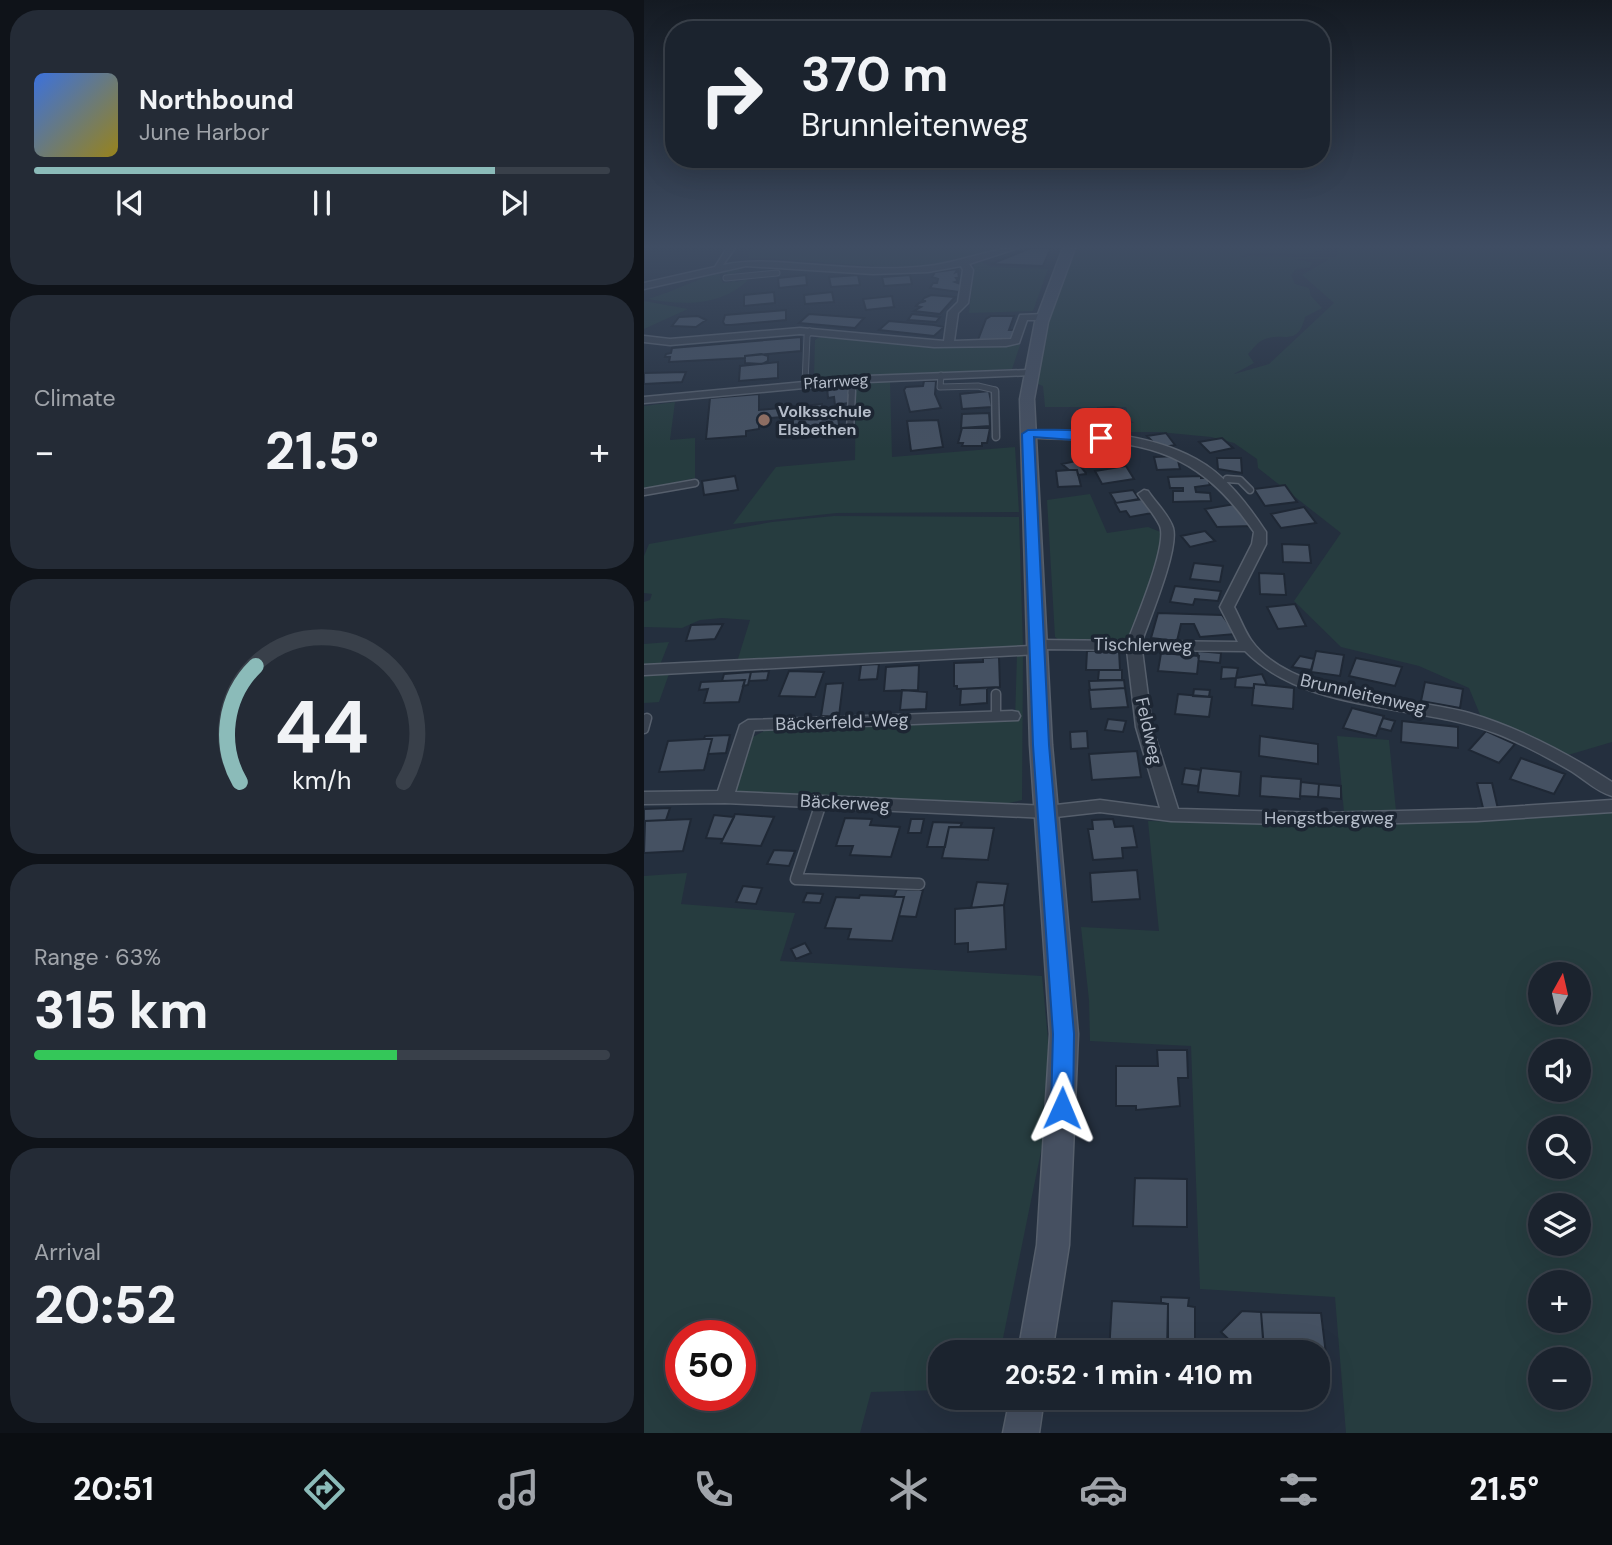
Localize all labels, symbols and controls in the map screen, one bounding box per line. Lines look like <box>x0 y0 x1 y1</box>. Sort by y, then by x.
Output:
text: 370 m <box>801 42 948 106</box>
icon: right <box>686 49 777 140</box>
text: Northbound <box>139 83 294 117</box>
text: Brunnleitenweg <box>801 104 1029 146</box>
text: June Harbor <box>139 117 269 147</box>
icon: previous <box>111 184 149 222</box>
icon: pause <box>303 184 341 222</box>
icon: next <box>495 184 533 222</box>
street label: Pfarrweg <box>803 369 869 394</box>
text: Climate <box>34 383 116 413</box>
place label: Volksschule Elsbethen <box>778 401 872 440</box>
pin <box>1071 408 1131 468</box>
marker: Volksschule Elsbethen <box>756 412 772 428</box>
text: 21.5° <box>265 417 379 485</box>
icon: arrive <box>1082 419 1120 457</box>
text: − <box>34 427 55 477</box>
text: + <box>589 427 610 477</box>
street label: Tischlerweg <box>1093 632 1193 658</box>
street label: Brunnleitenweg <box>1298 668 1428 720</box>
text: 44 <box>275 681 369 776</box>
street label: Feldweg <box>1130 695 1168 767</box>
street label: Bäckerfeld-Weg <box>775 708 909 736</box>
text: km/h <box>292 764 352 797</box>
street label: Bäckerweg <box>800 789 890 817</box>
street label: Hengstbergweg <box>1264 806 1394 830</box>
text: Range · 63% <box>34 942 161 972</box>
north arrow <box>1528 962 1591 1026</box>
map controls <box>1528 962 1591 1410</box>
text: 315 km <box>34 976 208 1044</box>
button: sound <box>1528 1039 1591 1102</box>
position arrow <box>1025 1071 1099 1145</box>
button: search <box>1528 1116 1591 1179</box>
button: layers <box>1528 1193 1591 1256</box>
text: Arrival <box>34 1237 101 1267</box>
button: + <box>1528 1270 1591 1333</box>
text: 20:52 <box>34 1271 176 1339</box>
speed limit sign: 50 <box>665 1320 756 1411</box>
button: − <box>1528 1347 1591 1410</box>
text: 20:52 · 1 min · 410 m <box>1005 1358 1253 1392</box>
icon: directions <box>300 1465 349 1514</box>
icon: music <box>494 1465 543 1514</box>
icon: phone <box>689 1465 738 1514</box>
icon: climate <box>884 1465 933 1514</box>
icon: car <box>1079 1465 1128 1514</box>
icon: filters <box>1274 1465 1323 1514</box>
text: 20:51 <box>73 1468 154 1510</box>
text: 21.5° <box>1469 1468 1539 1510</box>

